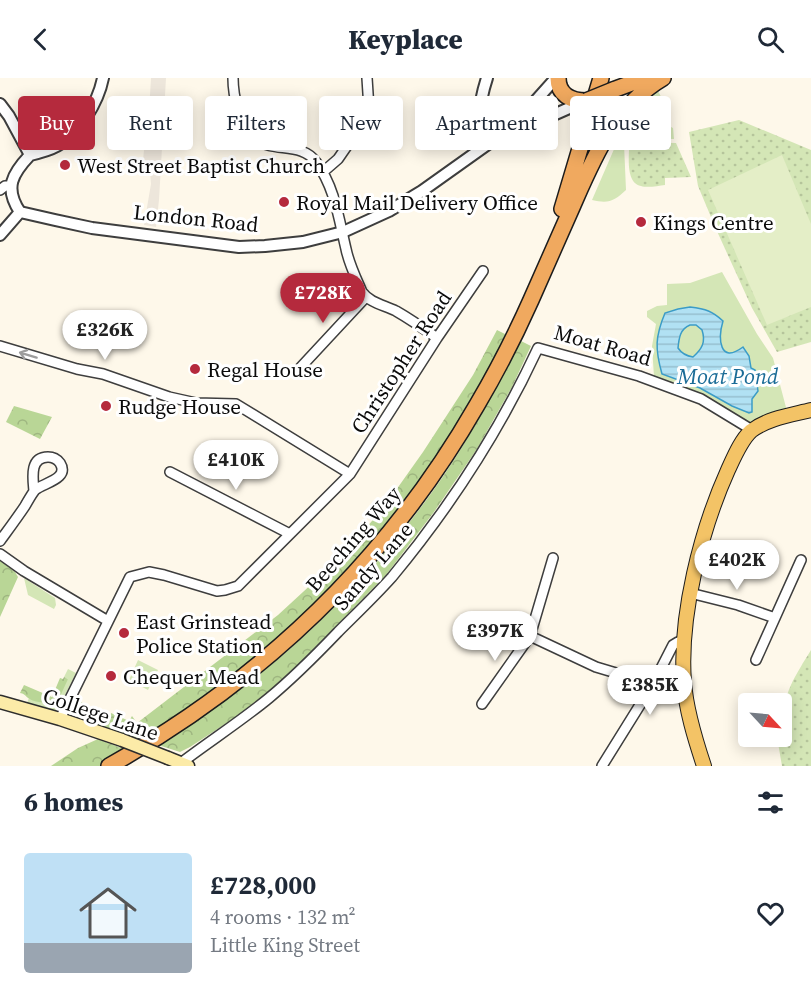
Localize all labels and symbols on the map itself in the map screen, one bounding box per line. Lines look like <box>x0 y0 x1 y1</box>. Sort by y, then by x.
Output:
place label: West Street Baptist Church <box>77 151 325 180</box>
marker: West Street Baptist Church <box>58 158 72 172</box>
place label: Royal Mail Delivery Office <box>296 188 538 217</box>
marker: Royal Mail Delivery Office <box>277 195 291 209</box>
street label: London Road <box>132 197 260 239</box>
place label: Kings Centre <box>653 208 774 237</box>
marker: Kings Centre <box>634 215 648 229</box>
pin: £728K <box>281 273 365 324</box>
street label: Christopher Road <box>344 285 458 439</box>
pin: £326K <box>63 310 147 361</box>
street label: Moat Road <box>551 317 655 373</box>
one-way arrow <box>19 349 38 360</box>
place label: Regal House <box>207 355 323 384</box>
water label: Moat Pond <box>676 361 779 391</box>
marker: Regal House <box>188 362 202 376</box>
place label: Rudge House <box>118 392 241 421</box>
marker: Rudge House <box>99 399 113 413</box>
pin: £410K <box>194 440 278 491</box>
street label: Beeching Way <box>299 480 407 598</box>
street label: Sandy Lane <box>327 516 419 616</box>
pin: £402K <box>695 540 779 591</box>
place label: East Grinstead Police Station <box>136 607 272 660</box>
pin: £397K <box>453 611 537 662</box>
marker: East Grinstead Police Station <box>117 626 131 640</box>
place label: Chequer Mead <box>123 662 260 691</box>
pin: £385K <box>608 665 692 716</box>
marker: Chequer Mead <box>104 669 118 683</box>
street label: College Lane <box>39 681 163 747</box>
north arrow <box>738 693 792 747</box>

